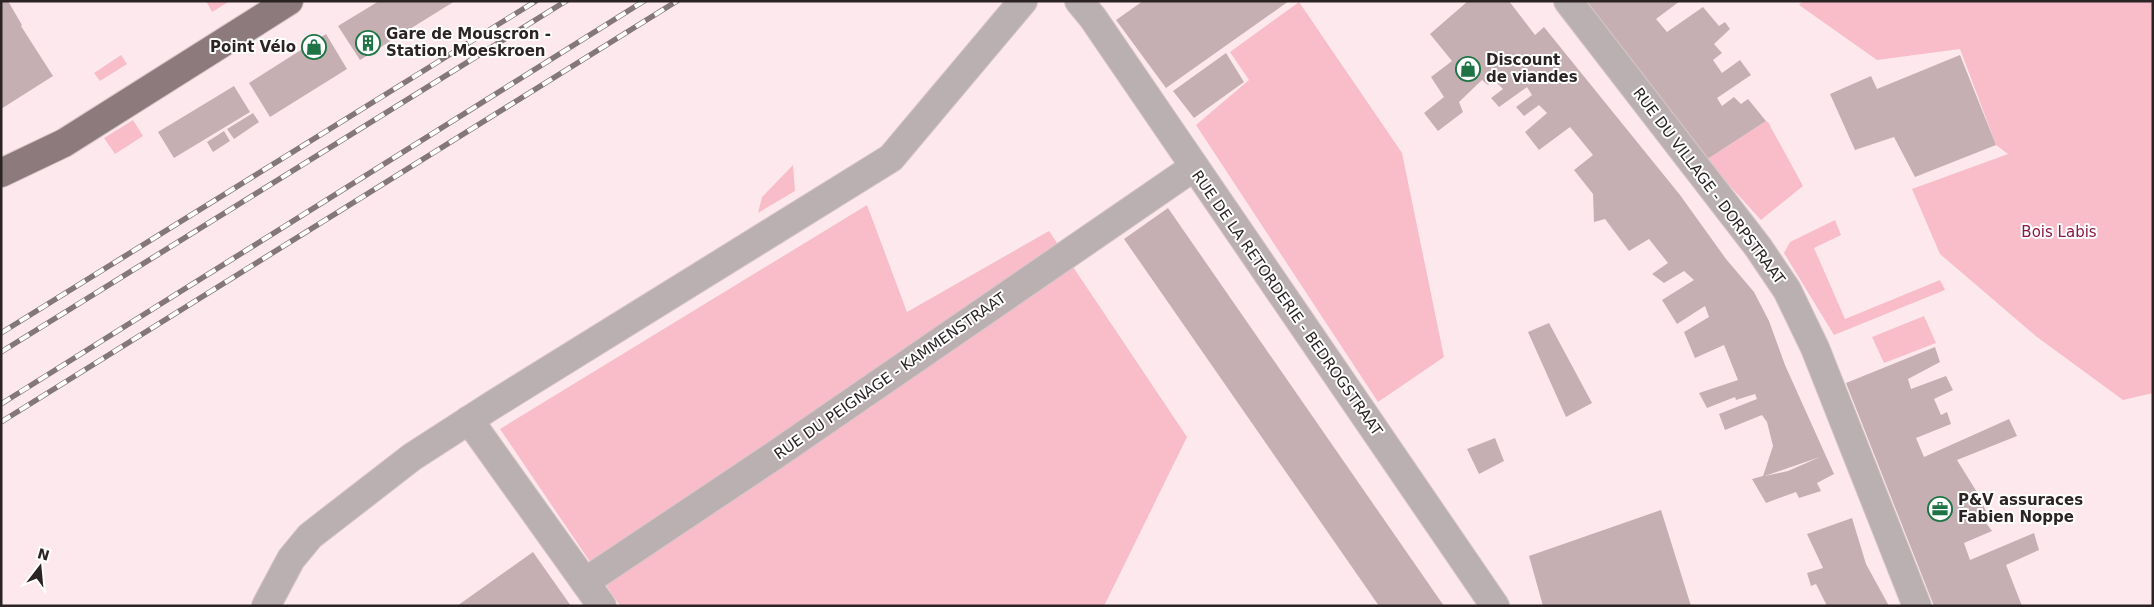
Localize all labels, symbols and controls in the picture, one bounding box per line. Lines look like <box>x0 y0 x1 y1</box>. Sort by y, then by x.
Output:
place label: Gare de Mouscron - Station Moeskroen <box>386 25 551 60</box>
building icon: Gare de Mouscron - Station Moeskroen <box>355 30 381 56</box>
shop icon: Point Vélo <box>301 34 327 60</box>
place label: Point Vélo <box>210 38 296 56</box>
place label: Discount de viandes <box>1486 51 1578 86</box>
shop icon: Discount de viandes <box>1455 56 1481 82</box>
street label: RUE DU VILLAGE - DORPSTRAAT <box>1629 84 1789 288</box>
street label: RUE DE LA RETORDERIE - BEDROGSTRAAT <box>1188 167 1386 440</box>
park label: Bois Labis <box>2021 223 2097 241</box>
street label: RUE DU PEIGNAGE - KAMMENSTRAAT <box>771 288 1010 463</box>
place label: P&V assuraces Fabien Noppe <box>1958 491 2083 526</box>
office icon: P&V assuraces Fabien Noppe <box>1927 496 1953 522</box>
north arrow <box>15 542 65 592</box>
text: N <box>36 545 51 564</box>

